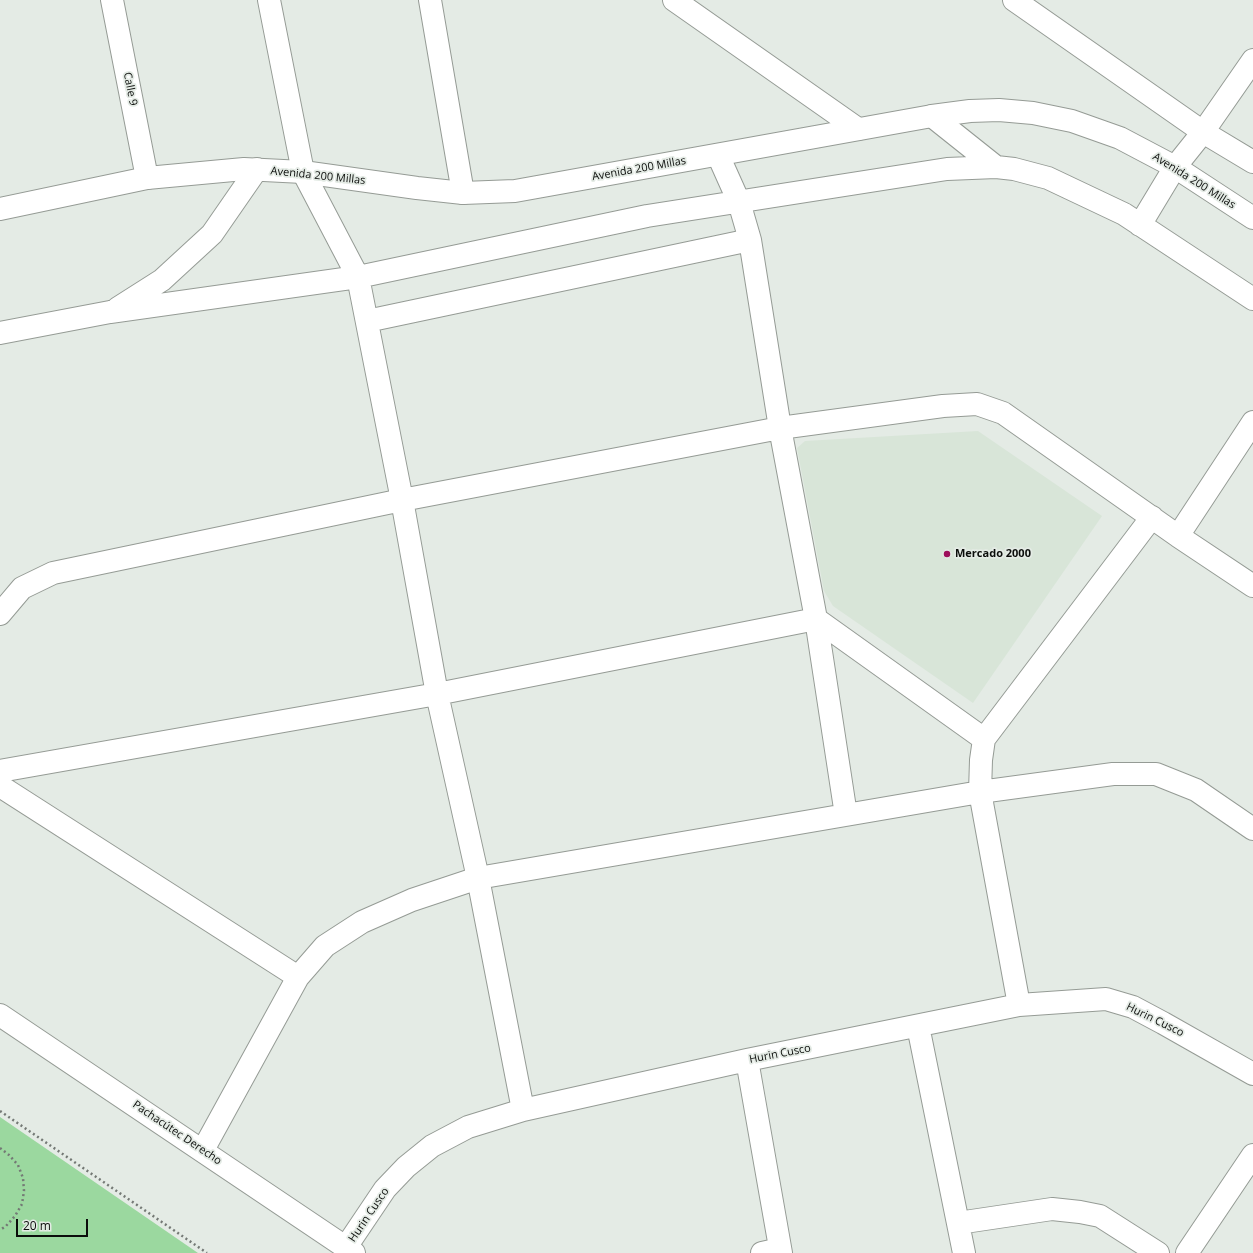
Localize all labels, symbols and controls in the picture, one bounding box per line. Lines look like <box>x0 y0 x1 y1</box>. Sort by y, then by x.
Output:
street label: Calle 9 <box>120 71 140 107</box>
street label: Avenida 200 Millas <box>1150 150 1238 212</box>
street label: Avenida 200 Millas <box>591 154 687 184</box>
street label: Avenida 200 Millas <box>270 164 366 188</box>
place label: Mercado 2000 <box>955 547 1031 561</box>
marker: Mercado 2000 <box>942 549 952 559</box>
street label: Hurin Cusco <box>1124 1000 1186 1040</box>
street label: Hurin Cusco <box>748 1042 812 1066</box>
street label: Pachacútec Derecho <box>130 1098 224 1168</box>
street label: Hurin Cusco <box>346 1185 392 1245</box>
scale bar <box>18 1211 90 1237</box>
text: 20 m <box>23 1217 51 1234</box>

